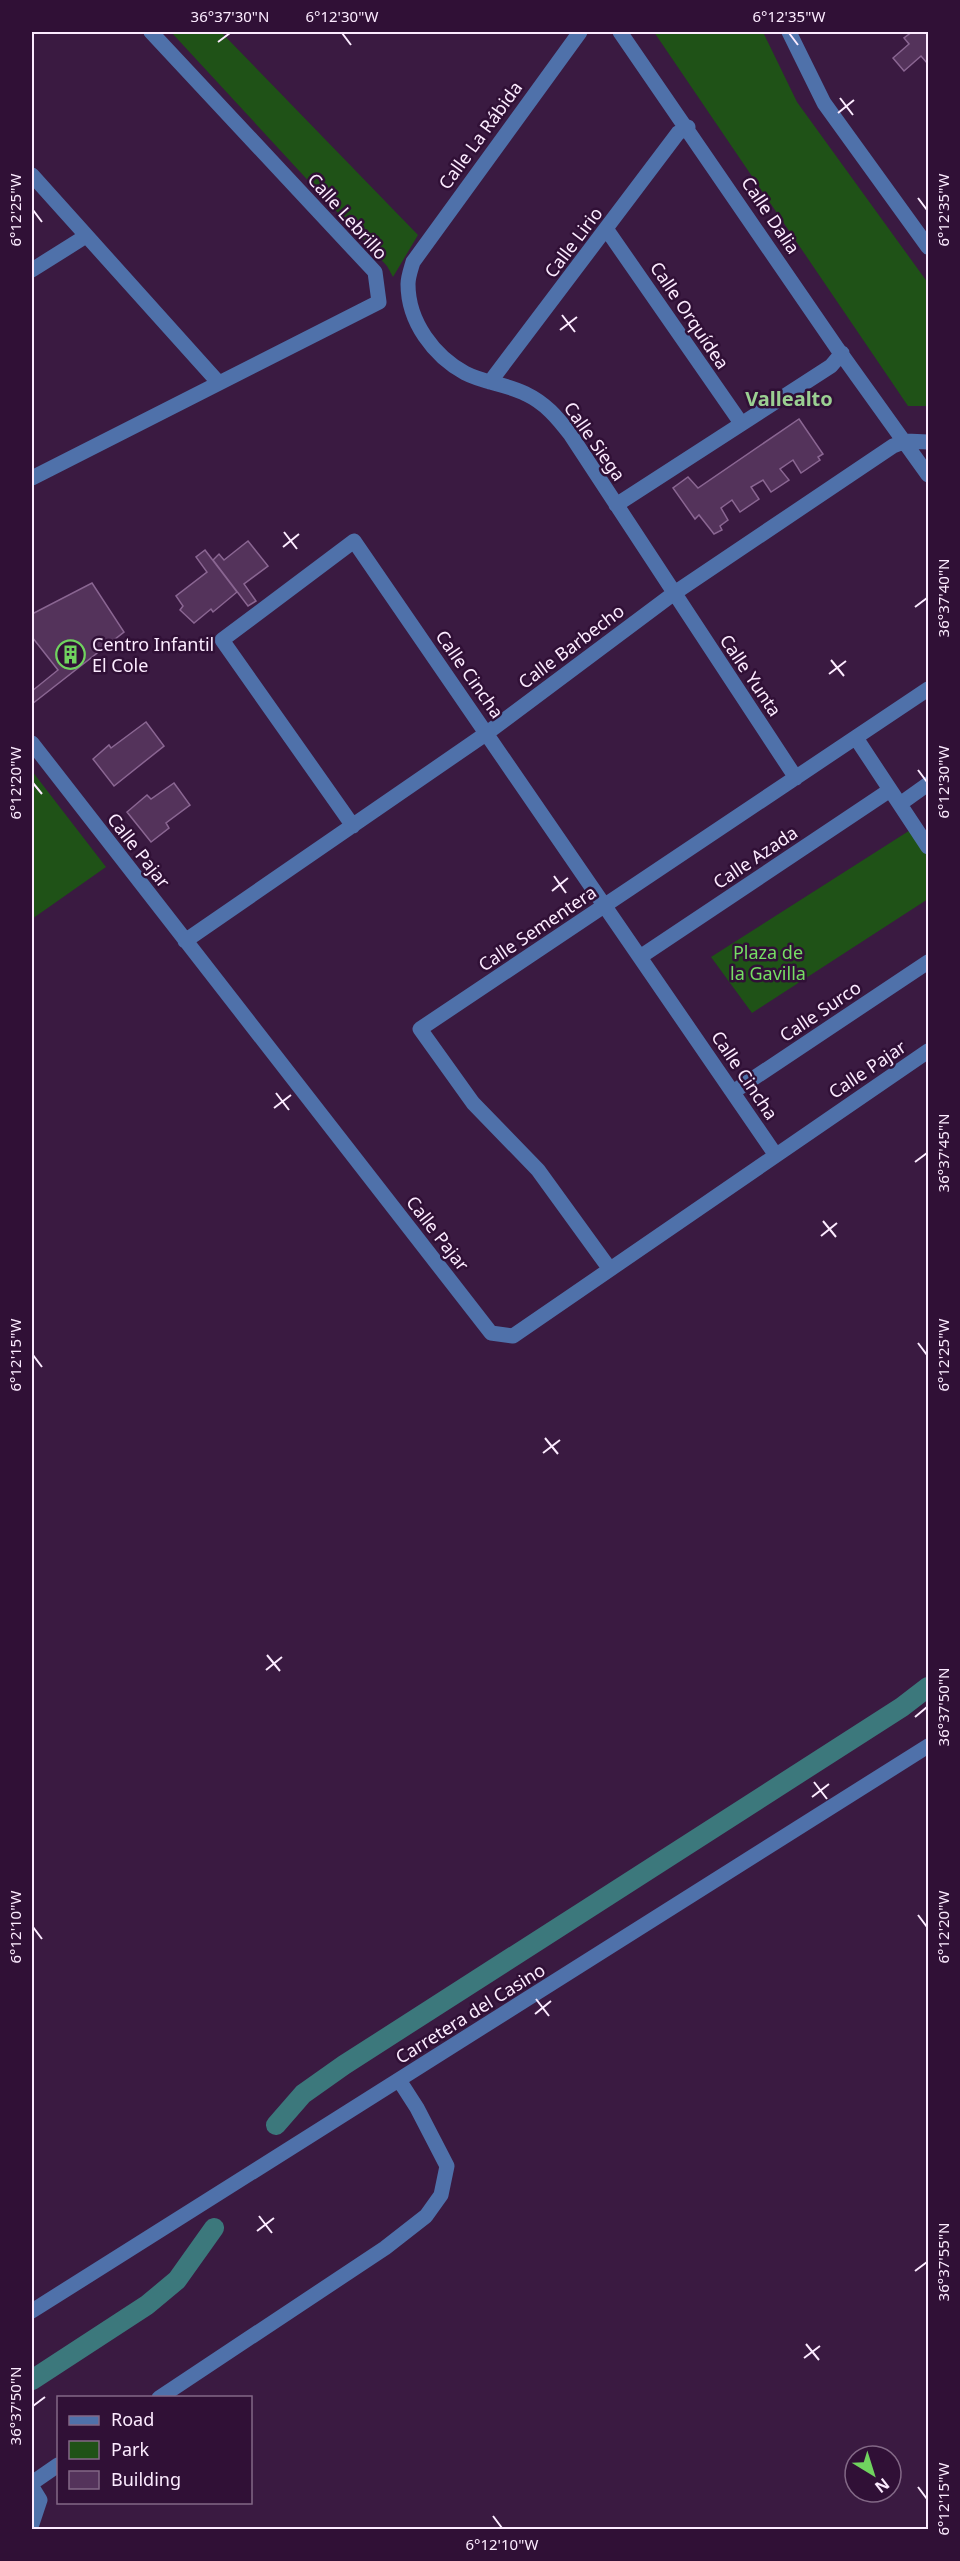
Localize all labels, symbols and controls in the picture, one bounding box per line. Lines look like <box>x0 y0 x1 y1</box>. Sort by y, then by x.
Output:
text: 36°37'30"N <box>191 6 269 26</box>
text: 6°12'30"W <box>305 6 379 26</box>
text: 6°12'35"W <box>752 6 826 26</box>
street label: Calle La Rábida <box>433 76 527 194</box>
street label: Calle Lebrillo <box>303 168 393 264</box>
street label: Calle Dalia <box>736 172 806 258</box>
text: 6°12'25"W <box>5 173 25 247</box>
text: 6°12'35"W <box>933 173 953 247</box>
street label: Calle Lirio <box>539 202 607 282</box>
street label: Calle Orquídea <box>645 257 735 373</box>
district label: Vallealto <box>745 385 833 412</box>
street label: Calle Siega <box>559 397 631 485</box>
text: 36°37'40"N <box>933 559 953 637</box>
street label: Calle Barbecho <box>513 598 629 694</box>
street label: Calle Cincha <box>431 625 509 723</box>
street label: Calle Yunta <box>715 629 787 721</box>
place label: Centro Infantil El Cole <box>92 632 214 677</box>
building icon: Centro Infantil El Cole <box>55 638 87 670</box>
text: 6°12'30"W <box>933 745 953 819</box>
text: 6°12'20"W <box>5 746 25 820</box>
street label: Calle Pajar <box>102 808 176 893</box>
street label: Calle Azada <box>708 820 802 894</box>
street label: Calle Sementera <box>473 880 601 976</box>
park label: Plaza de la Gavilla <box>730 940 806 985</box>
street label: Calle Surco <box>775 975 865 1047</box>
street label: Calle Cincha <box>706 1026 784 1124</box>
street label: Calle Pajar <box>823 1034 911 1104</box>
text: 36°37'45"N <box>933 1114 953 1192</box>
street label: Calle Pajar <box>401 1191 475 1276</box>
text: 6°12'15"W <box>5 1318 25 1392</box>
text: 6°12'25"W <box>933 1318 953 1392</box>
text: 36°37'50"N <box>933 1668 953 1746</box>
text: 6°12'10"W <box>5 1890 25 1964</box>
text: 6°12'20"W <box>933 1890 953 1964</box>
street label: Carretera del Casino <box>391 1957 549 2069</box>
text: 36°37'55"N <box>933 2223 953 2301</box>
text: 36°37'50"N <box>5 2367 25 2445</box>
legend <box>57 2396 252 2504</box>
text: Road <box>111 2407 154 2431</box>
text: Park <box>111 2437 149 2461</box>
north arrow <box>843 2444 903 2504</box>
text: 6°12'15"W <box>933 2462 953 2536</box>
text: Building <box>111 2467 181 2491</box>
text: N <box>870 2473 894 2498</box>
text: 6°12'10"W <box>465 2534 539 2554</box>

